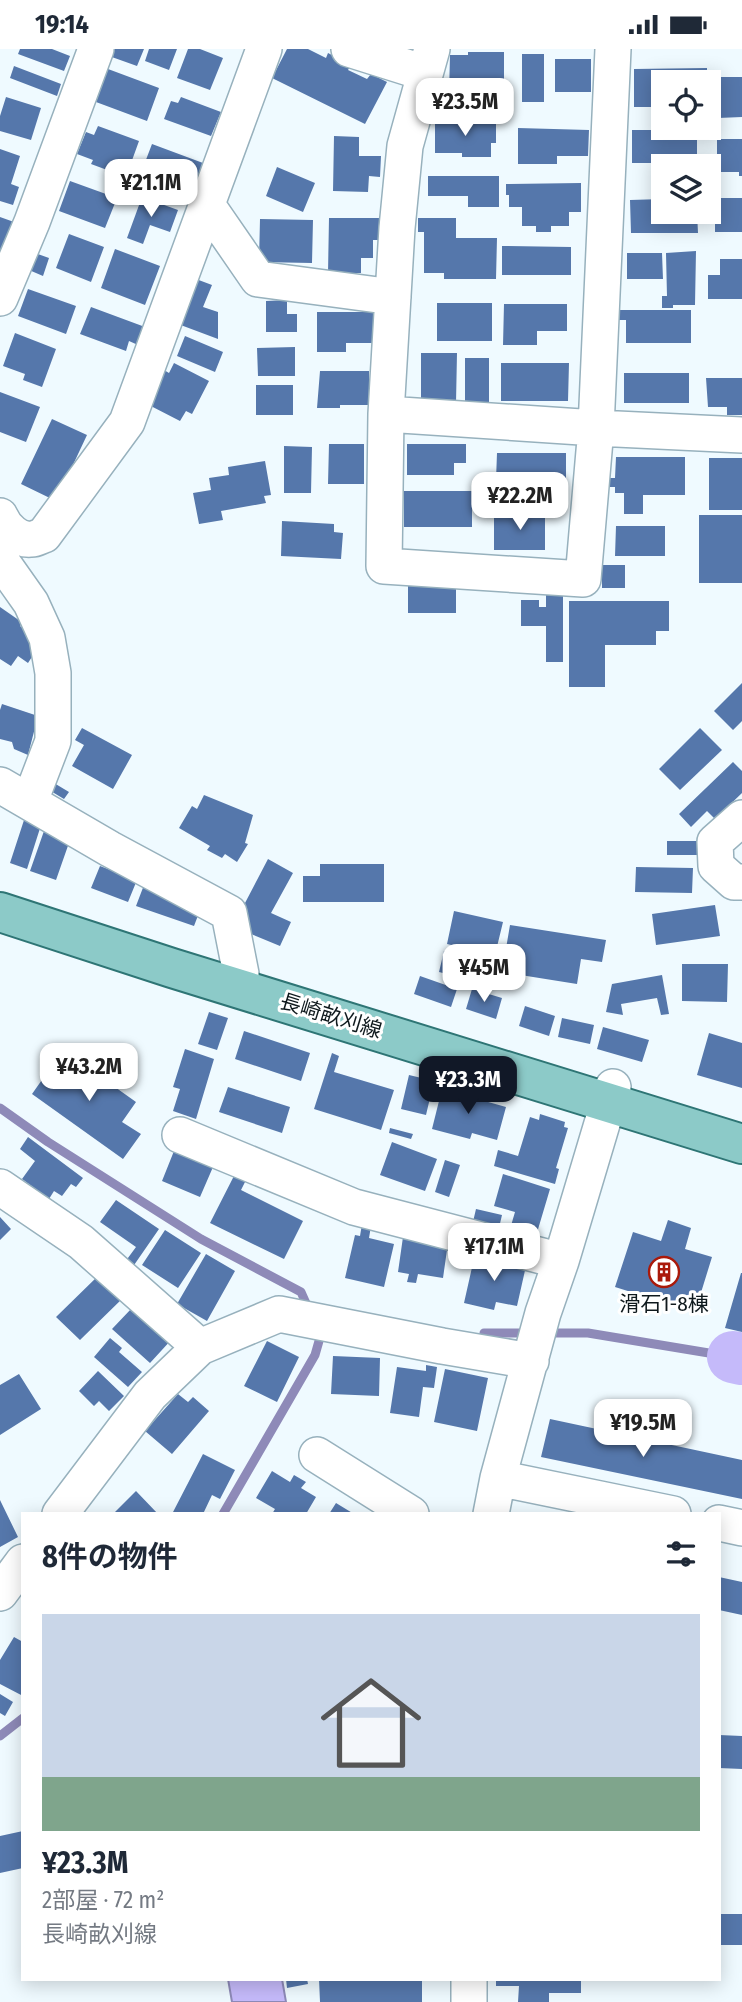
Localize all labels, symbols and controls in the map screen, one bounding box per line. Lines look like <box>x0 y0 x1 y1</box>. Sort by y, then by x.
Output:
text: 19:14 <box>35 9 89 40</box>
map controls <box>651 70 721 224</box>
button: locate <box>651 70 721 140</box>
pin: ¥23.5M <box>408 78 522 138</box>
text: ¥23.5M <box>432 87 498 115</box>
button: layers <box>651 154 721 224</box>
pin: ¥21.1M <box>94 159 208 219</box>
text: ¥21.1M <box>121 168 181 196</box>
pin: ¥22.2M <box>463 473 577 532</box>
text: ¥22.2M <box>487 481 553 509</box>
pin: ¥45M <box>443 944 525 1004</box>
text: ¥45M <box>459 953 509 981</box>
street label: 長崎畝刈線 <box>277 988 385 1044</box>
pin: ¥43.2M <box>32 1044 146 1103</box>
text: ¥43.2M <box>56 1052 122 1080</box>
pin: ¥23.3M <box>411 1056 525 1116</box>
text: ¥23.3M <box>435 1065 501 1093</box>
pin: ¥17.1M <box>437 1223 551 1283</box>
text: ¥17.1M <box>464 1232 524 1260</box>
building icon: 滑石1-8棟 <box>647 1255 681 1289</box>
place label: 滑石1-8棟 <box>619 1291 709 1317</box>
pin: ¥19.5M <box>586 1399 700 1459</box>
text: ¥19.5M <box>610 1408 676 1436</box>
icon: filters <box>662 1535 700 1573</box>
text: 8件の物件 <box>42 1539 178 1575</box>
icon: home <box>308 1660 434 1786</box>
text: ¥23.3M <box>42 1845 128 1881</box>
text: 2部屋 · 72 m² <box>42 1886 164 1914</box>
text: 長崎畝刈線 <box>42 1920 157 1948</box>

